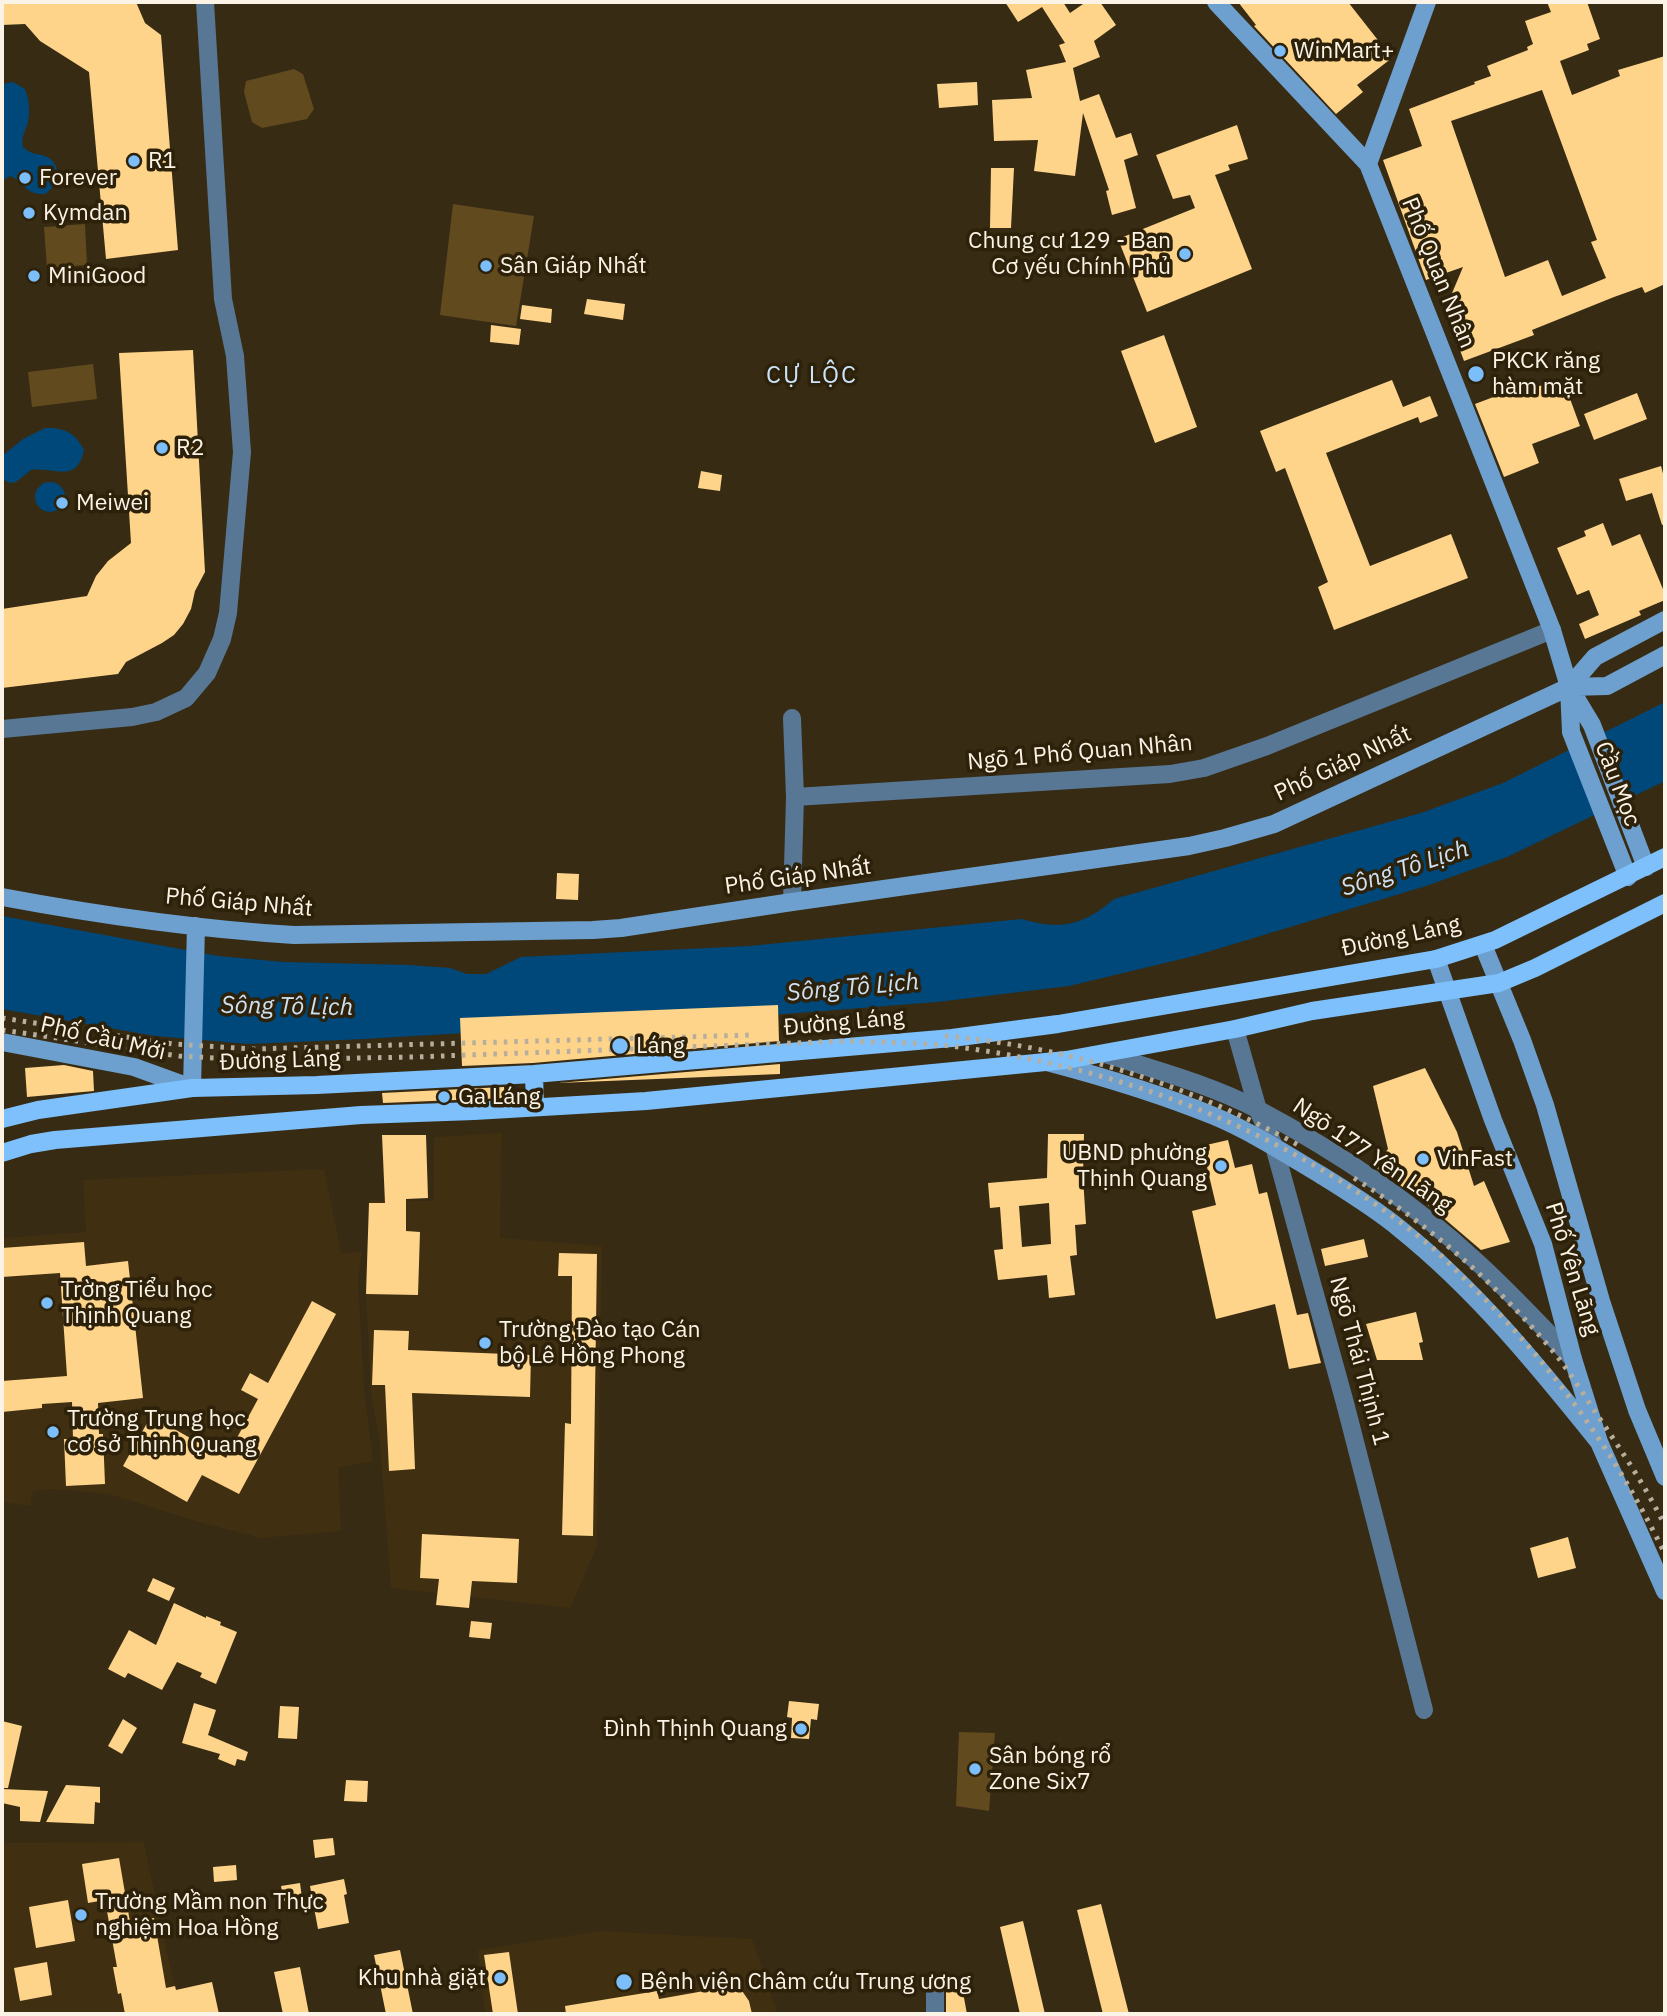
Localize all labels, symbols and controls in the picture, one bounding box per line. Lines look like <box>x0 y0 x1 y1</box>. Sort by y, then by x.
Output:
place label: WinMart+ <box>1294 37 1395 65</box>
marker: WinMart+ <box>1272 43 1288 59</box>
place label: R1 <box>148 147 177 175</box>
marker: R1 <box>126 153 142 169</box>
place label: Forever <box>39 164 117 192</box>
marker: Forever <box>17 170 33 186</box>
street label: Phố Quan Nhân <box>1395 194 1481 352</box>
place label: Kymdan <box>43 199 128 227</box>
marker: Kymdan <box>21 205 37 221</box>
place label: Chung cư 129 - Ban Cơ yếu Chính Phủ <box>968 227 1171 281</box>
marker: Chung cư 129 - Ban Cơ yếu Chính Phủ <box>1177 246 1193 262</box>
place label: Sân Giáp Nhất <box>500 252 647 280</box>
marker: Sân Giáp Nhất <box>478 258 494 274</box>
place label: MiniGood <box>48 262 146 290</box>
marker: MiniGood <box>26 268 42 284</box>
place label: PKCK răng hàm mặt <box>1492 347 1600 401</box>
district label: CỰ LỘC <box>767 362 857 390</box>
marker: PKCK răng hàm mặt <box>1466 364 1486 384</box>
place label: R2 <box>176 434 205 462</box>
marker: R2 <box>154 440 170 456</box>
place label: Meiwei <box>76 489 149 517</box>
marker: Meiwei <box>54 495 70 511</box>
street label: Phố Giáp Nhất <box>1270 720 1416 808</box>
street label: Ngõ 1 Phố Quan Nhân <box>966 729 1194 777</box>
street label: Cầu Mọc <box>1588 738 1646 830</box>
water label: Sông Tô Lịch <box>1338 835 1472 903</box>
street label: Phố Giáp Nhất <box>723 853 873 901</box>
street label: Phố Giáp Nhất <box>164 883 314 923</box>
street label: Đường Láng <box>1339 911 1463 963</box>
water label: Sông Tô Lịch <box>786 968 920 1008</box>
water label: Sông Tô Lịch <box>221 991 353 1023</box>
street label: Đường Láng <box>782 1004 906 1042</box>
street label: Phố Cầu Mới <box>38 1011 168 1067</box>
place label: Láng <box>636 1032 685 1060</box>
marker: Láng <box>610 1036 630 1056</box>
street label: Đường Láng <box>219 1045 341 1077</box>
place label: Ga Láng <box>458 1083 541 1111</box>
marker: Ga Láng <box>436 1089 452 1105</box>
street label: Ngõ 177 Yên Lãng <box>1287 1093 1457 1219</box>
place label: UBND phường Thịnh Quang <box>1062 1139 1207 1193</box>
place label: VinFast <box>1437 1145 1513 1173</box>
marker: VinFast <box>1415 1151 1431 1167</box>
marker: UBND phường Thịnh Quang <box>1213 1158 1229 1174</box>
street label: Phố Yên Lãng <box>1539 1199 1605 1339</box>
street label: Ngõ Thái Thịnh 1 <box>1323 1274 1395 1448</box>
place label: Trờng Tiểu học Thịnh Quang <box>61 1276 213 1330</box>
marker: Trờng Tiểu học Thịnh Quang <box>39 1295 55 1311</box>
place label: Trường Đào tạo Cán bộ Lê Hồng Phong <box>499 1316 701 1370</box>
marker: Trường Đào tạo Cán bộ Lê Hồng Phong <box>477 1335 493 1351</box>
place label: Trường Trung học cơ sở Thịnh Quang <box>67 1405 257 1459</box>
marker: Trường Trung học cơ sở Thịnh Quang <box>45 1424 61 1440</box>
place label: Đình Thịnh Quang <box>604 1715 787 1743</box>
marker: Đình Thịnh Quang <box>793 1721 809 1737</box>
place label: Sân bóng rổ Zone Six7 <box>989 1742 1111 1796</box>
marker: Sân bóng rổ Zone Six7 <box>967 1761 983 1777</box>
place label: Trường Mầm non Thực nghiệm Hoa Hồng <box>95 1888 324 1942</box>
marker: Trường Mầm non Thực nghiệm Hoa Hồng <box>73 1907 89 1923</box>
place label: Khu nhà giặt <box>358 1964 486 1992</box>
place label: Bệnh viện Châm cứu Trung ương <box>640 1968 971 1996</box>
marker: Khu nhà giặt <box>492 1970 508 1986</box>
marker: Bệnh viện Châm cứu Trung ương <box>614 1972 634 1992</box>

